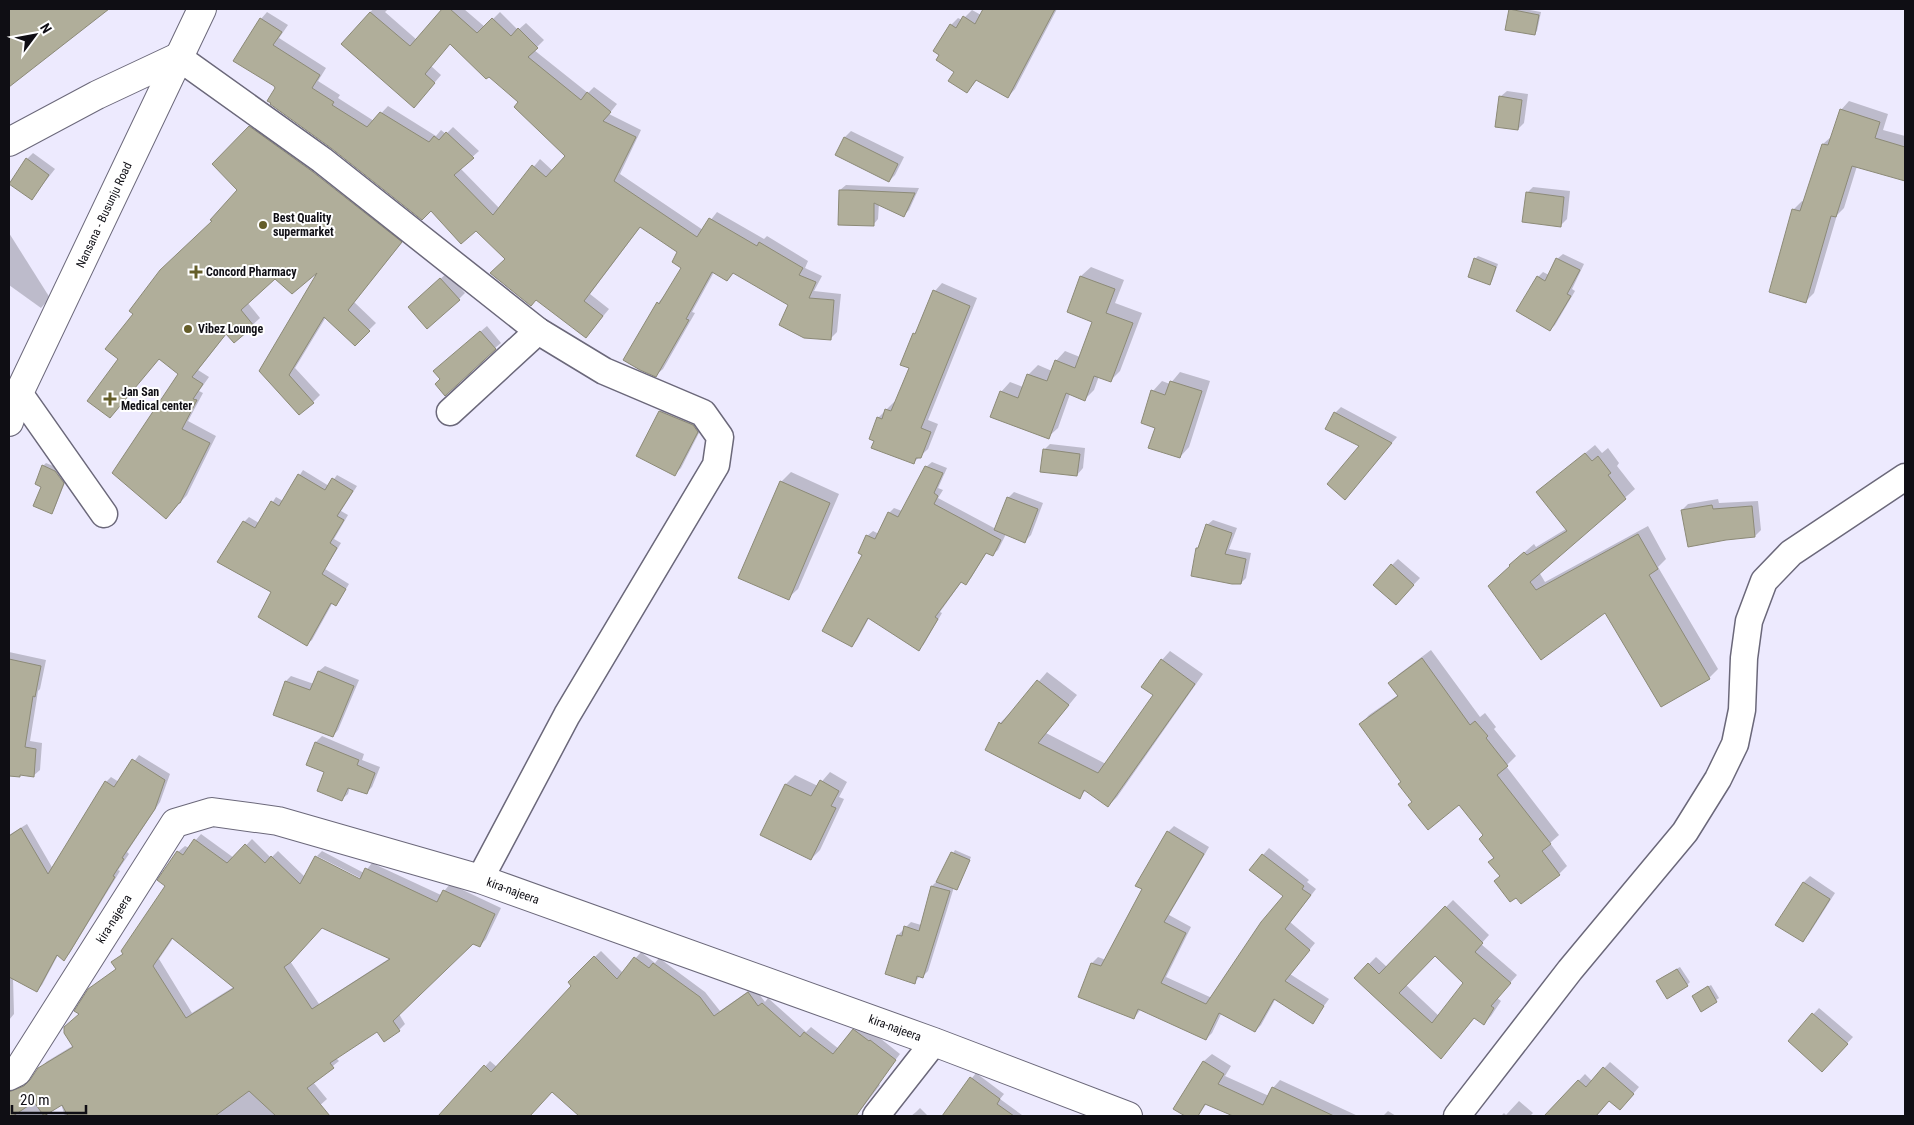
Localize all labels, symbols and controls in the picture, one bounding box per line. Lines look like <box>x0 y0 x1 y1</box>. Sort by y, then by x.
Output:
north arrow <box>10 10 60 60</box>
text: N <box>37 20 55 36</box>
street label: Nansana - Busunju Road <box>73 160 135 270</box>
place label: Best Quality supermarket <box>273 211 334 239</box>
marker: Best Quality supermarket <box>257 219 269 231</box>
place label: Concord Pharmacy <box>206 265 297 279</box>
marker: Concord Pharmacy <box>190 266 202 278</box>
place label: Vibez Lounge <box>198 322 263 336</box>
marker: Vibez Lounge <box>182 323 194 335</box>
place label: Jan San Medical center <box>121 385 192 413</box>
marker: Jan San Medical center <box>103 392 117 406</box>
street label: kira-najeera <box>485 875 541 907</box>
street label: kira-najeera <box>93 892 135 946</box>
street label: kira-najeera <box>867 1012 923 1044</box>
scale bar <box>12 1082 86 1114</box>
text: 20 m <box>20 1091 50 1109</box>

